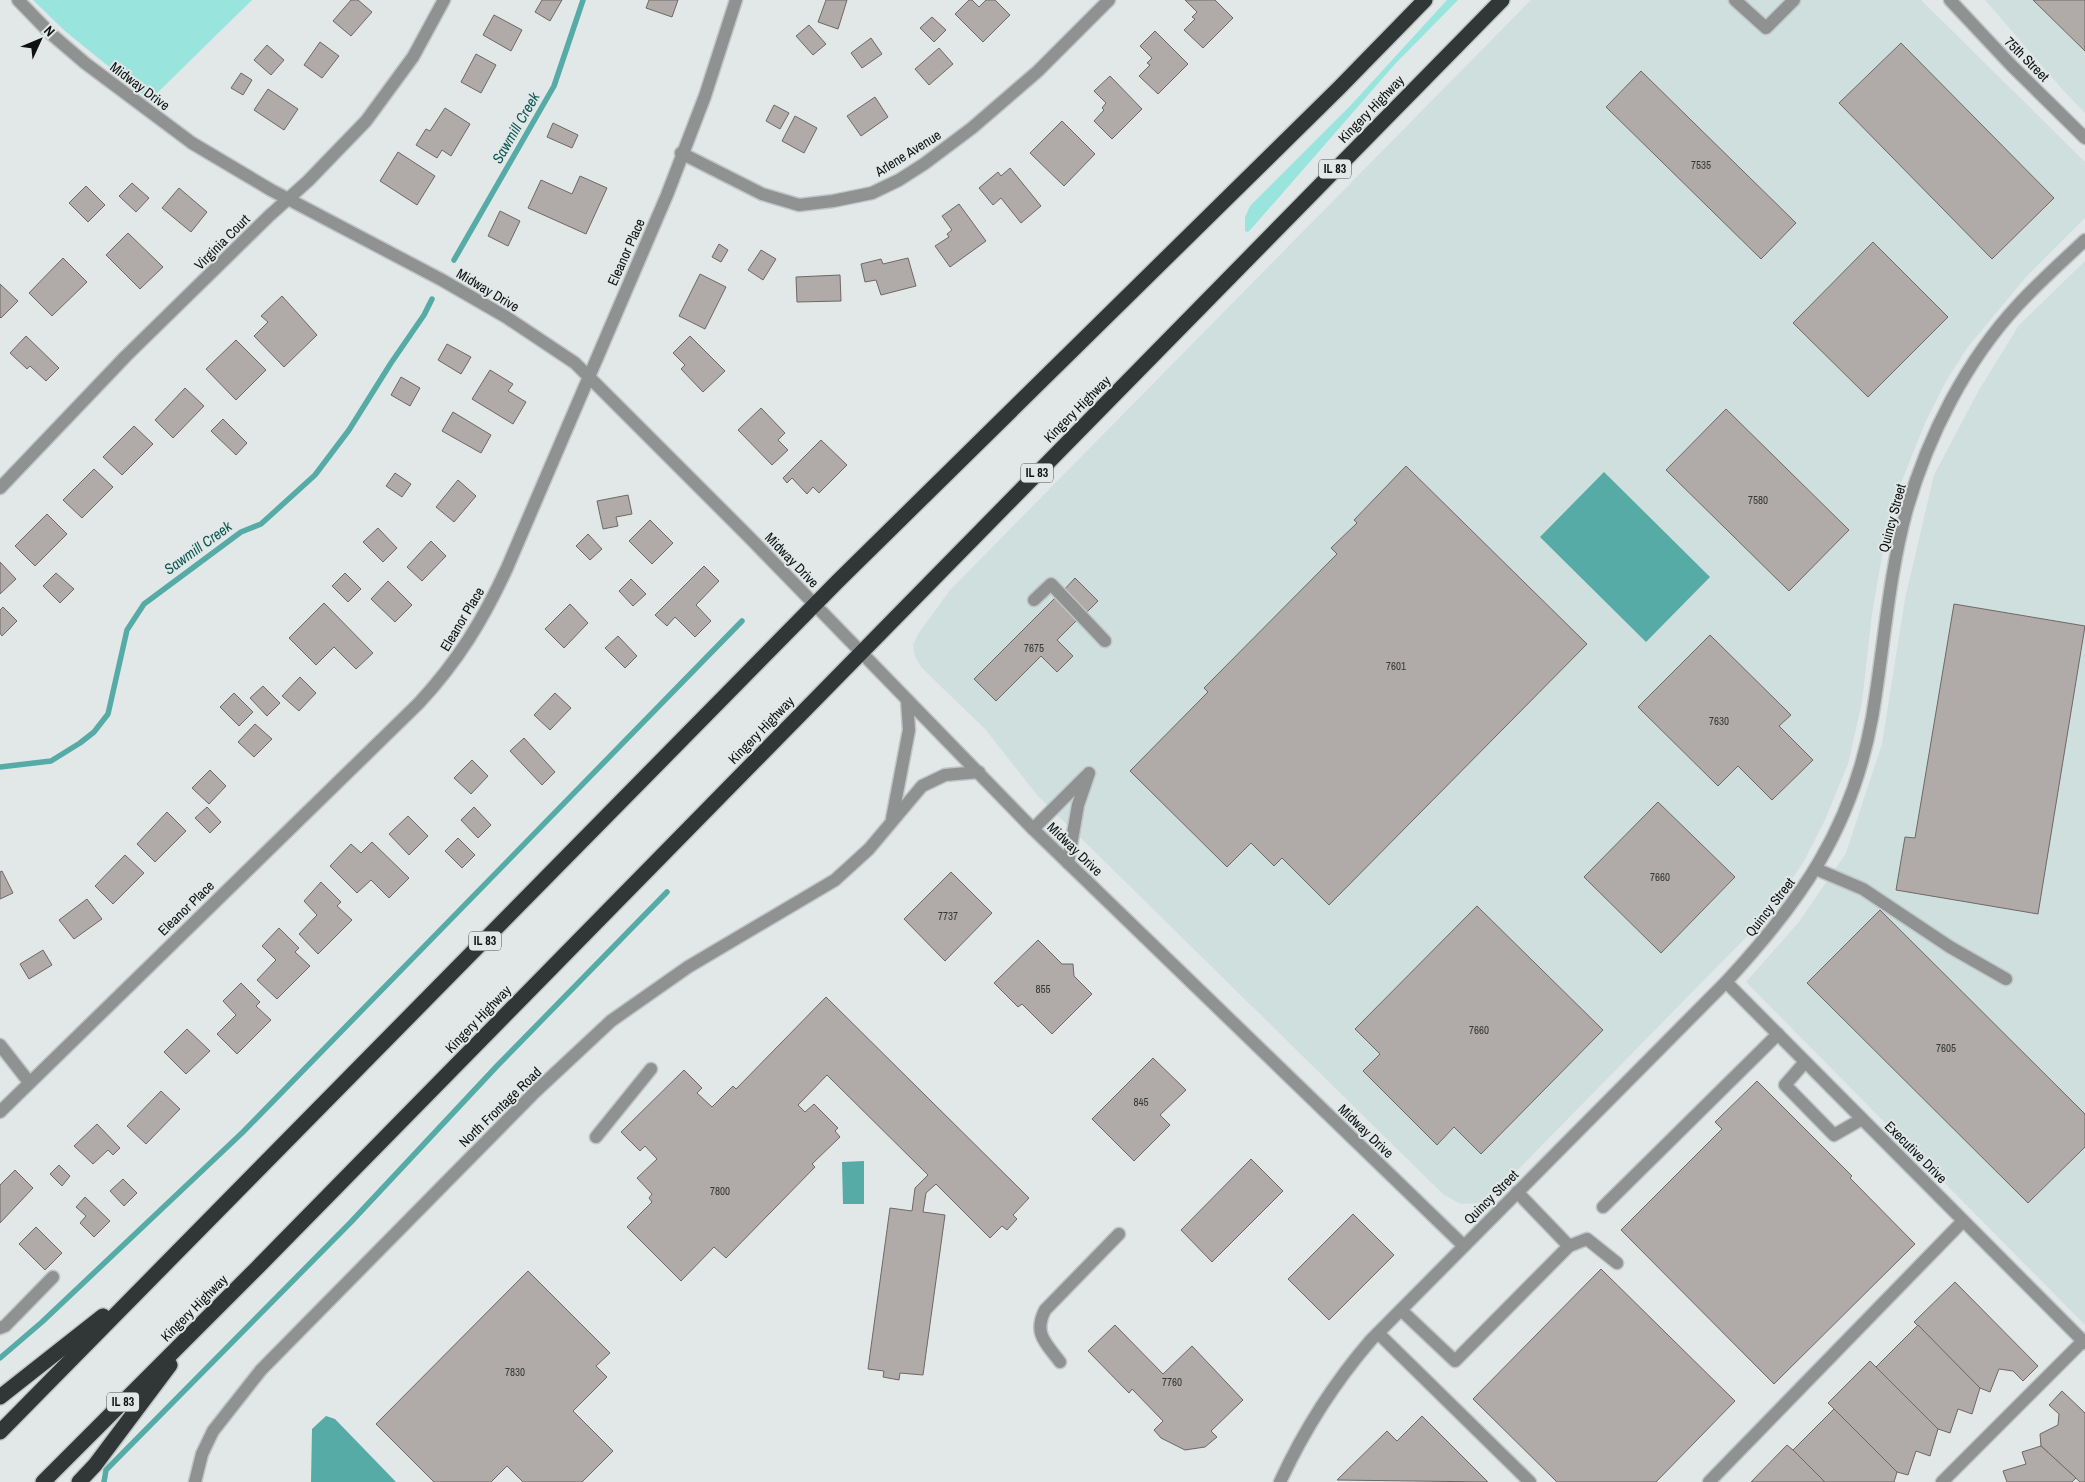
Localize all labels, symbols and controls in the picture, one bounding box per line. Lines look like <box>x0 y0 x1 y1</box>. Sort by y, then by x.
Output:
north arrow <box>15 15 65 65</box>
text: N <box>40 22 59 40</box>
street label: 75th Street <box>2001 33 2053 85</box>
street label: Midway Drive <box>107 58 173 114</box>
street label: Kingery Highway <box>1334 71 1408 147</box>
water label: Sawmill Creek <box>487 87 545 167</box>
street label: Arlene Avenue <box>871 126 944 181</box>
house number: 7535 <box>1691 158 1711 172</box>
road number: IL 83 <box>1319 160 1351 178</box>
street label: Virginia Court <box>190 210 254 274</box>
street label: Eleanor Place <box>603 216 649 288</box>
street label: Midway Drive <box>453 264 523 316</box>
street label: Kingery Highway <box>1040 372 1114 446</box>
road number: IL 83 <box>1021 463 1053 482</box>
street label: Quincy Street <box>1874 482 1910 554</box>
house number: 7580 <box>1748 493 1768 507</box>
water label: Sawmill Creek <box>159 515 237 579</box>
street label: Midway Drive <box>761 529 823 591</box>
street label: Eleanor Place <box>436 584 488 654</box>
house number: 7675 <box>1024 641 1044 655</box>
house number: 7601 <box>1386 659 1406 673</box>
street label: Kingery Highway <box>724 692 798 768</box>
house number: 7630 <box>1709 714 1729 728</box>
street label: Midway Drive <box>1044 818 1106 880</box>
house number: 7660 <box>1650 870 1670 884</box>
street label: Quincy Street <box>1741 874 1799 940</box>
street label: Eleanor Place <box>154 877 218 939</box>
house number: 7737 <box>938 909 958 923</box>
road number: IL 83 <box>469 931 501 950</box>
street label: Kingery Highway <box>441 981 515 1057</box>
house number: 855 <box>1035 982 1051 996</box>
house number: 7660 <box>1469 1023 1489 1037</box>
house number: 7605 <box>1936 1041 1956 1055</box>
street label: North Frontage Road <box>455 1063 545 1151</box>
house number: 845 <box>1133 1095 1149 1109</box>
street label: Midway Drive <box>1335 1100 1397 1162</box>
street label: Executive Drive <box>1881 1117 1951 1187</box>
street label: Quincy Street <box>1460 1166 1522 1228</box>
house number: 7800 <box>710 1184 730 1198</box>
street label: Kingery Highway <box>157 1271 231 1345</box>
house number: 7830 <box>505 1365 525 1379</box>
house number: 7760 <box>1162 1375 1182 1389</box>
road number: IL 83 <box>107 1392 139 1411</box>

